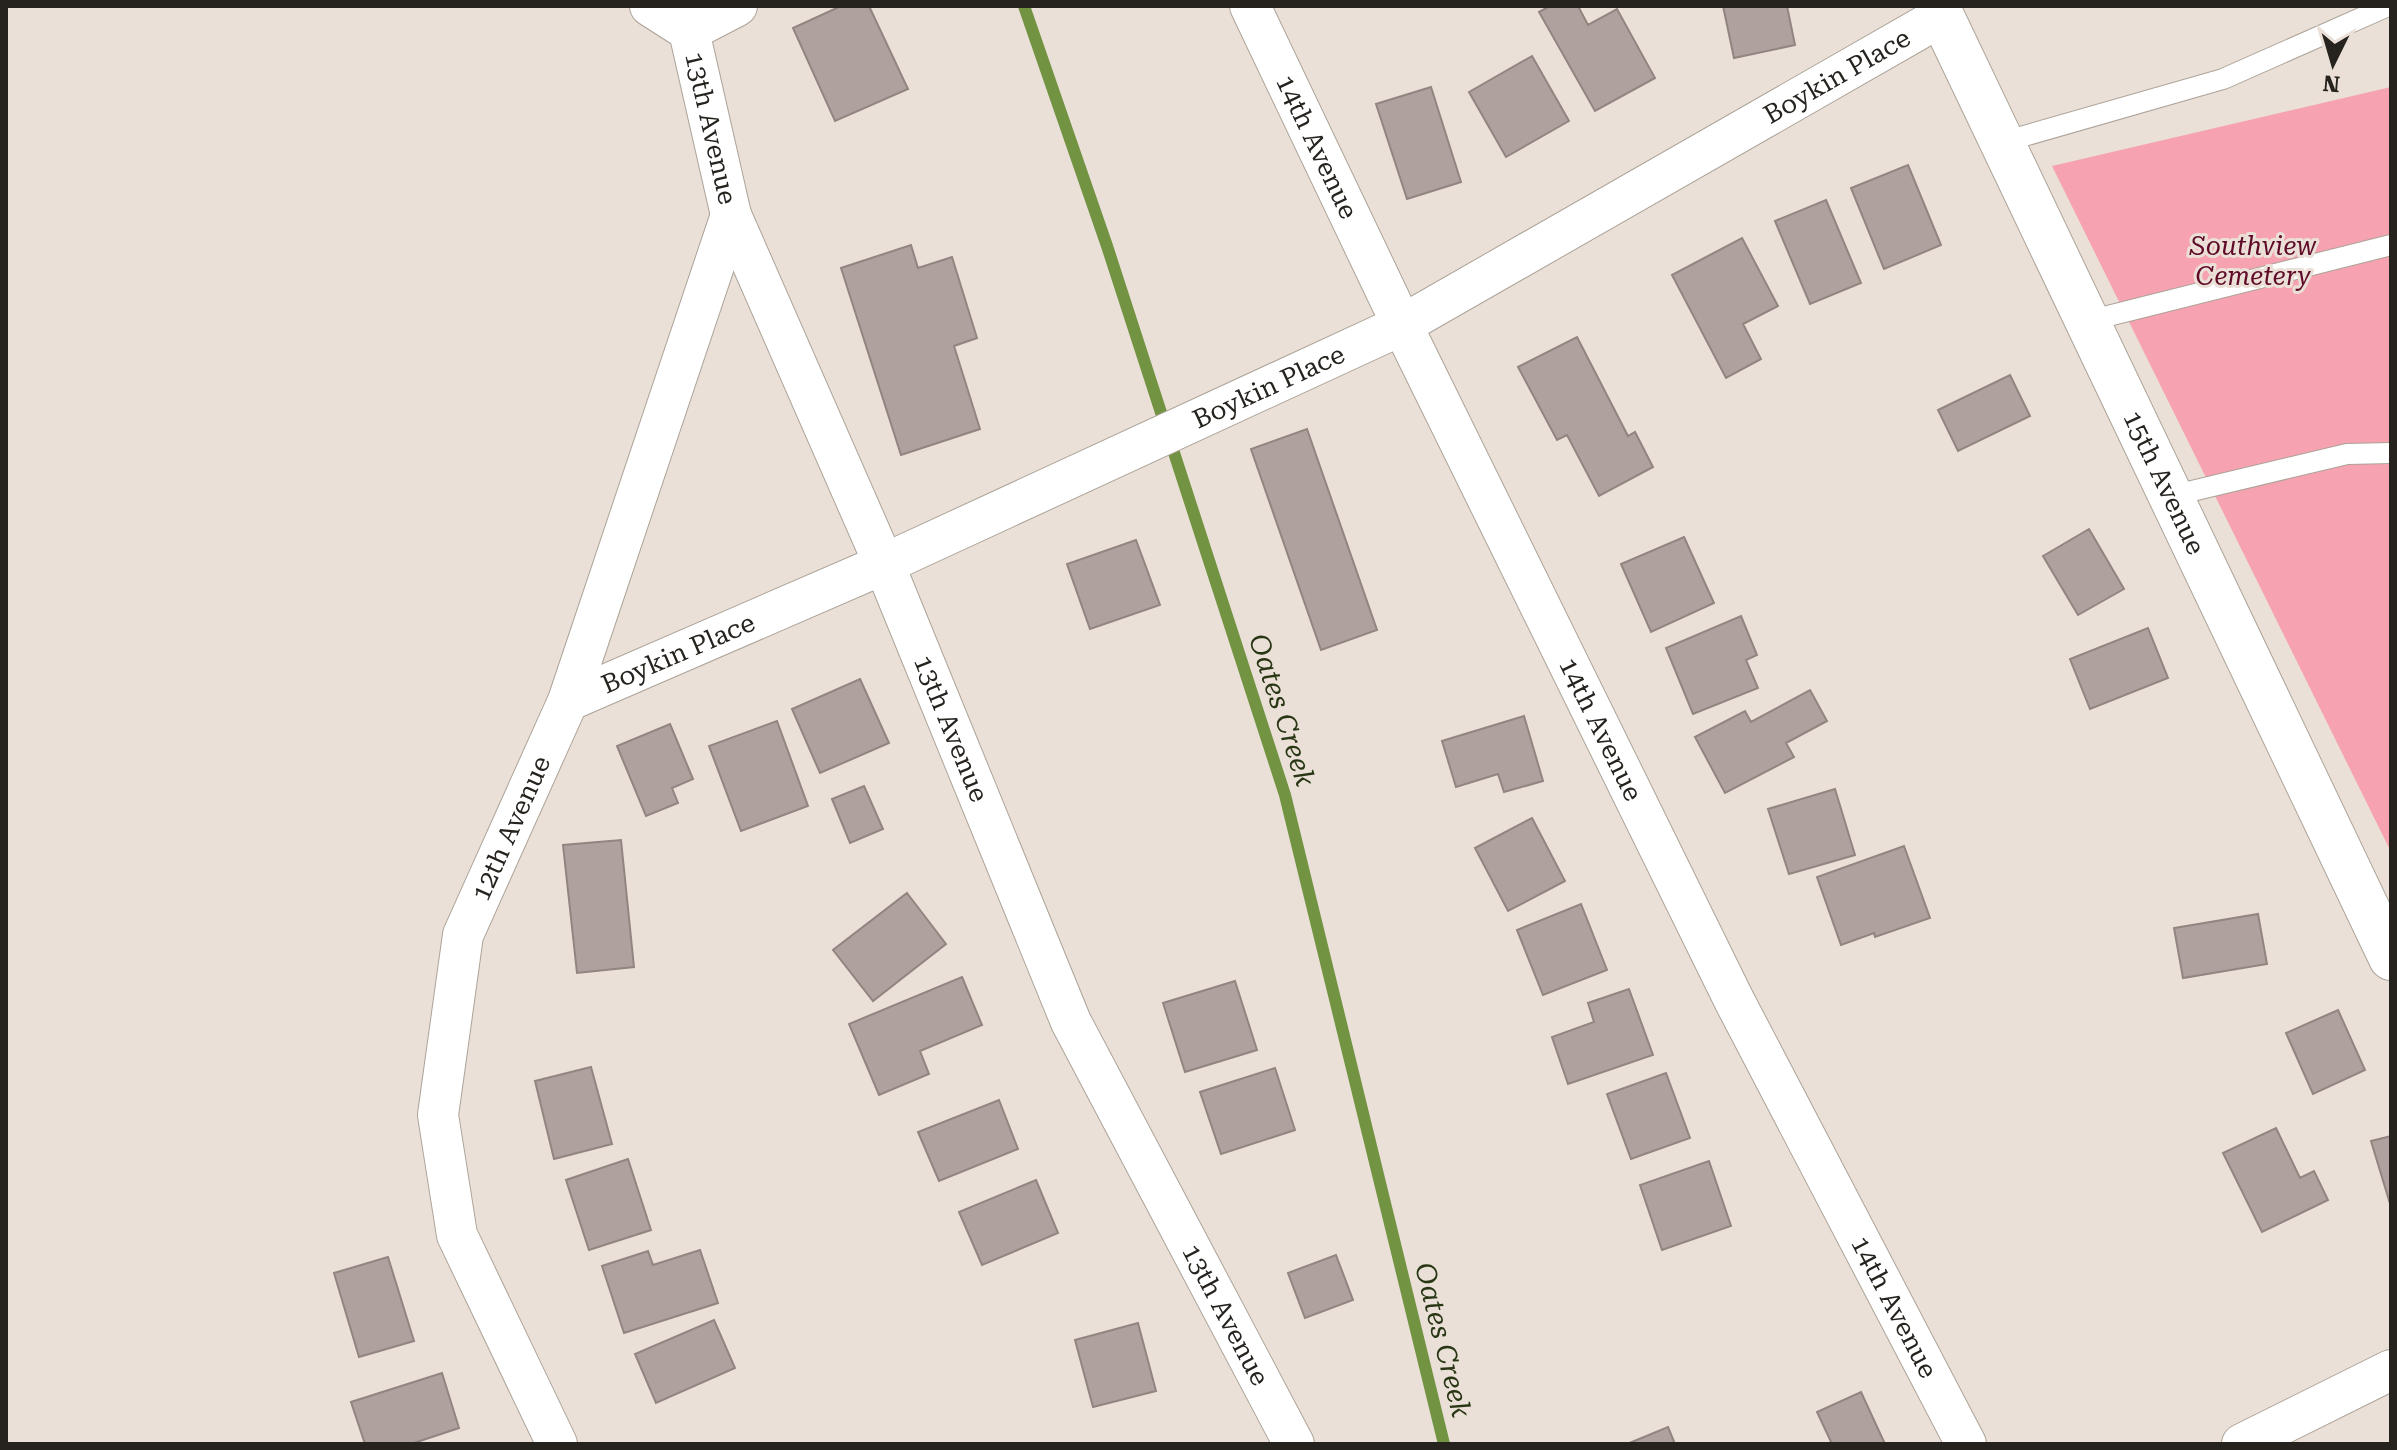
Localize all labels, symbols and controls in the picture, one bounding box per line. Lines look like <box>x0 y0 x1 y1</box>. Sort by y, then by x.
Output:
street label: Boykin Place <box>1758 22 1915 130</box>
north arrow <box>2293 24 2373 104</box>
street label: 13th Avenue <box>679 49 743 207</box>
street label: 14th Avenue <box>1270 70 1364 223</box>
text: N <box>2322 70 2341 97</box>
park label: Southview Cemetery <box>2189 231 2317 291</box>
street label: Boykin Place <box>1188 339 1349 434</box>
street label: 15th Avenue <box>2117 406 2211 559</box>
street label: Boykin Place <box>597 607 759 700</box>
water label: Oates Creek <box>1242 630 1322 791</box>
street label: 13th Avenue <box>908 651 995 806</box>
street label: 14th Avenue <box>1553 653 1649 806</box>
street label: 12th Avenue <box>465 751 556 905</box>
street label: 14th Avenue <box>1845 1231 1944 1383</box>
street label: 13th Avenue <box>1176 1239 1275 1391</box>
water label: Oates Creek <box>1408 1259 1478 1421</box>

